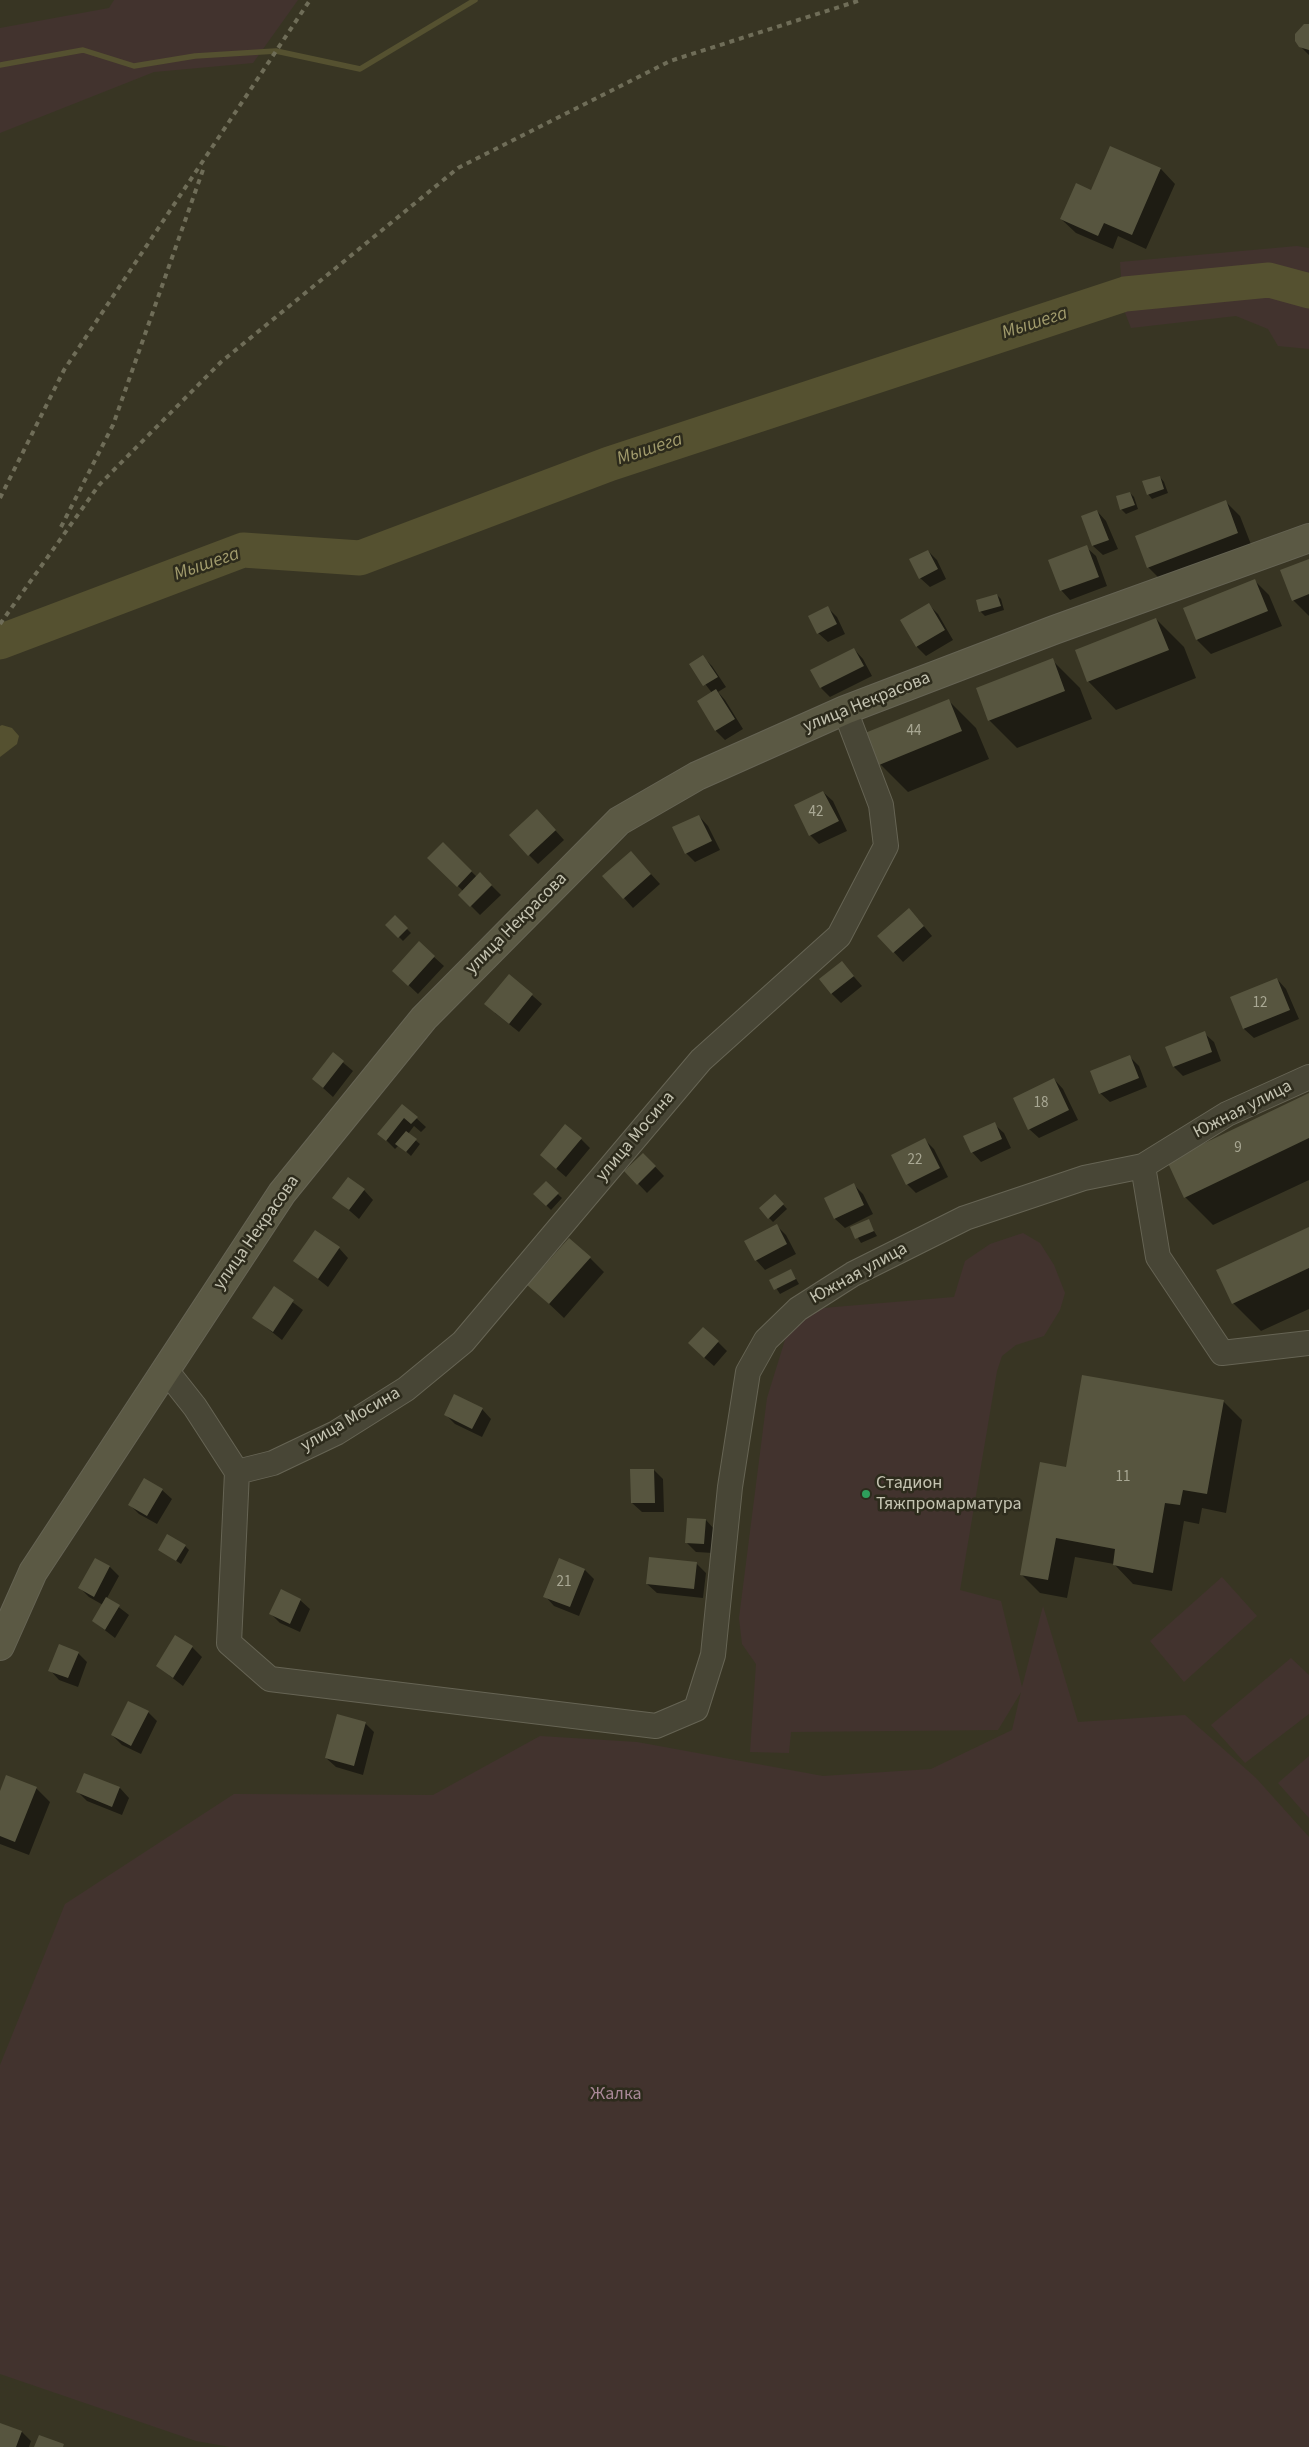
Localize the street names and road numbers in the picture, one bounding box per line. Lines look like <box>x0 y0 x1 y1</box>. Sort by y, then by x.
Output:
street label: улица Некрасова <box>800 668 934 738</box>
street label: улица Некрасова <box>462 869 572 979</box>
street label: Южная улица <box>1190 1076 1296 1144</box>
street label: улица Мосина <box>592 1087 680 1187</box>
street label: улица Некрасова <box>209 1172 305 1294</box>
street label: Южная улица <box>807 1238 911 1310</box>
street label: улица Мосина <box>297 1383 405 1457</box>

